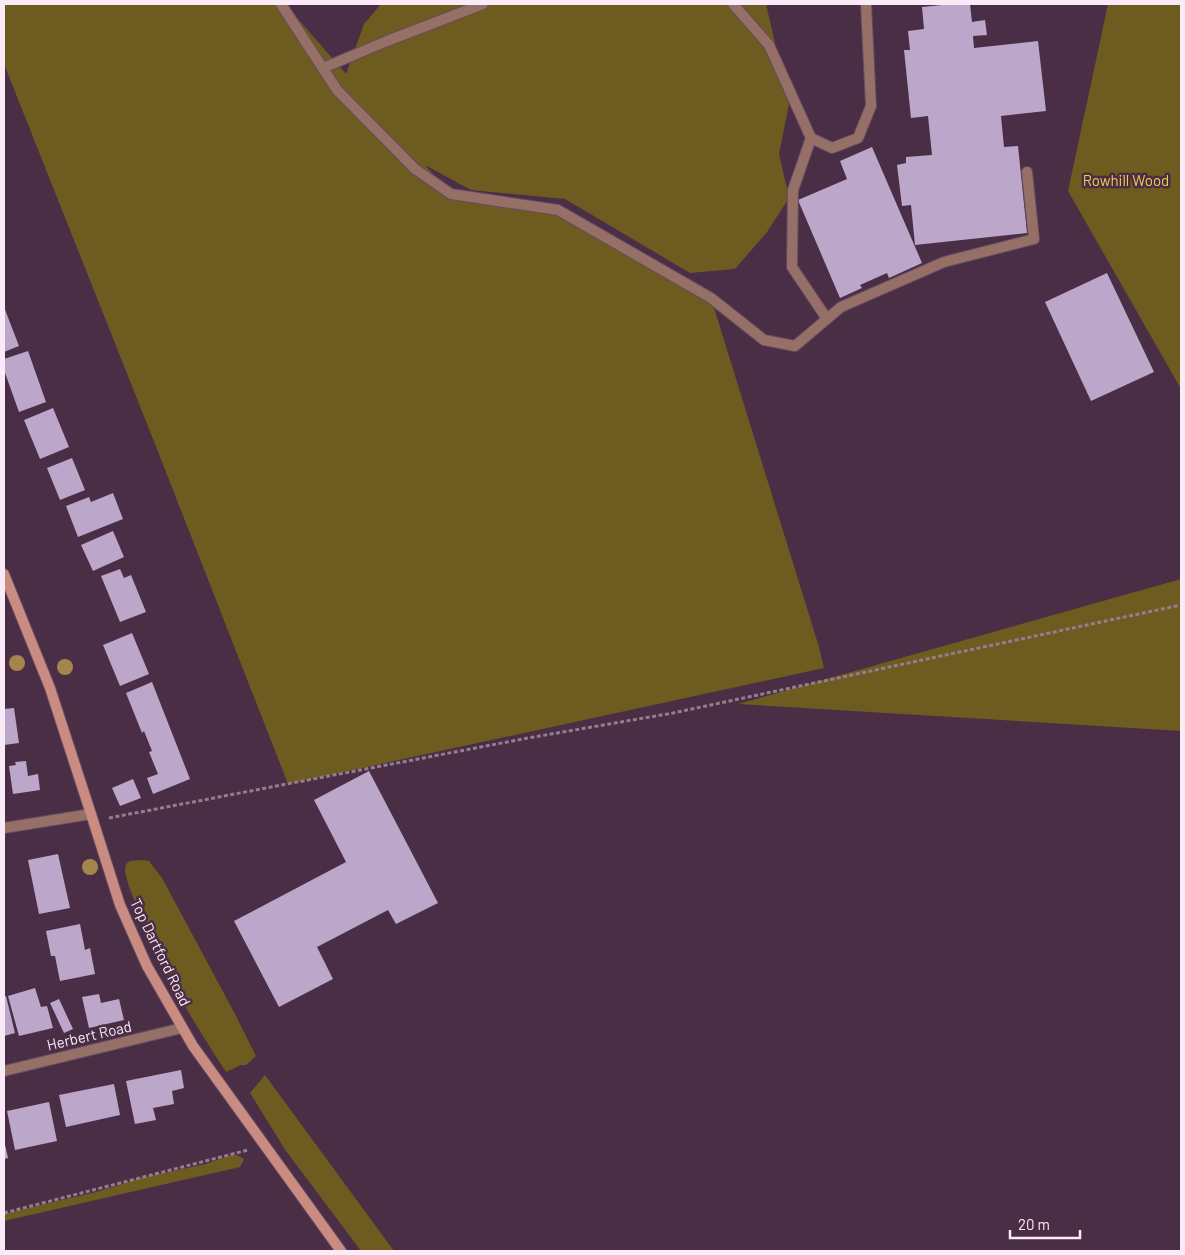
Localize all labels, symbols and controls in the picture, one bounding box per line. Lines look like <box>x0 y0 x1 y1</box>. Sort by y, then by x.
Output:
park label: Rowhill Wood <box>1083 171 1169 189</box>
street label: Top Dartford Road <box>127 895 195 1009</box>
street label: Herbert Road <box>45 1016 133 1054</box>
scale bar <box>1010 1208 1080 1240</box>
text: 20 m <box>1018 1215 1050 1233</box>

